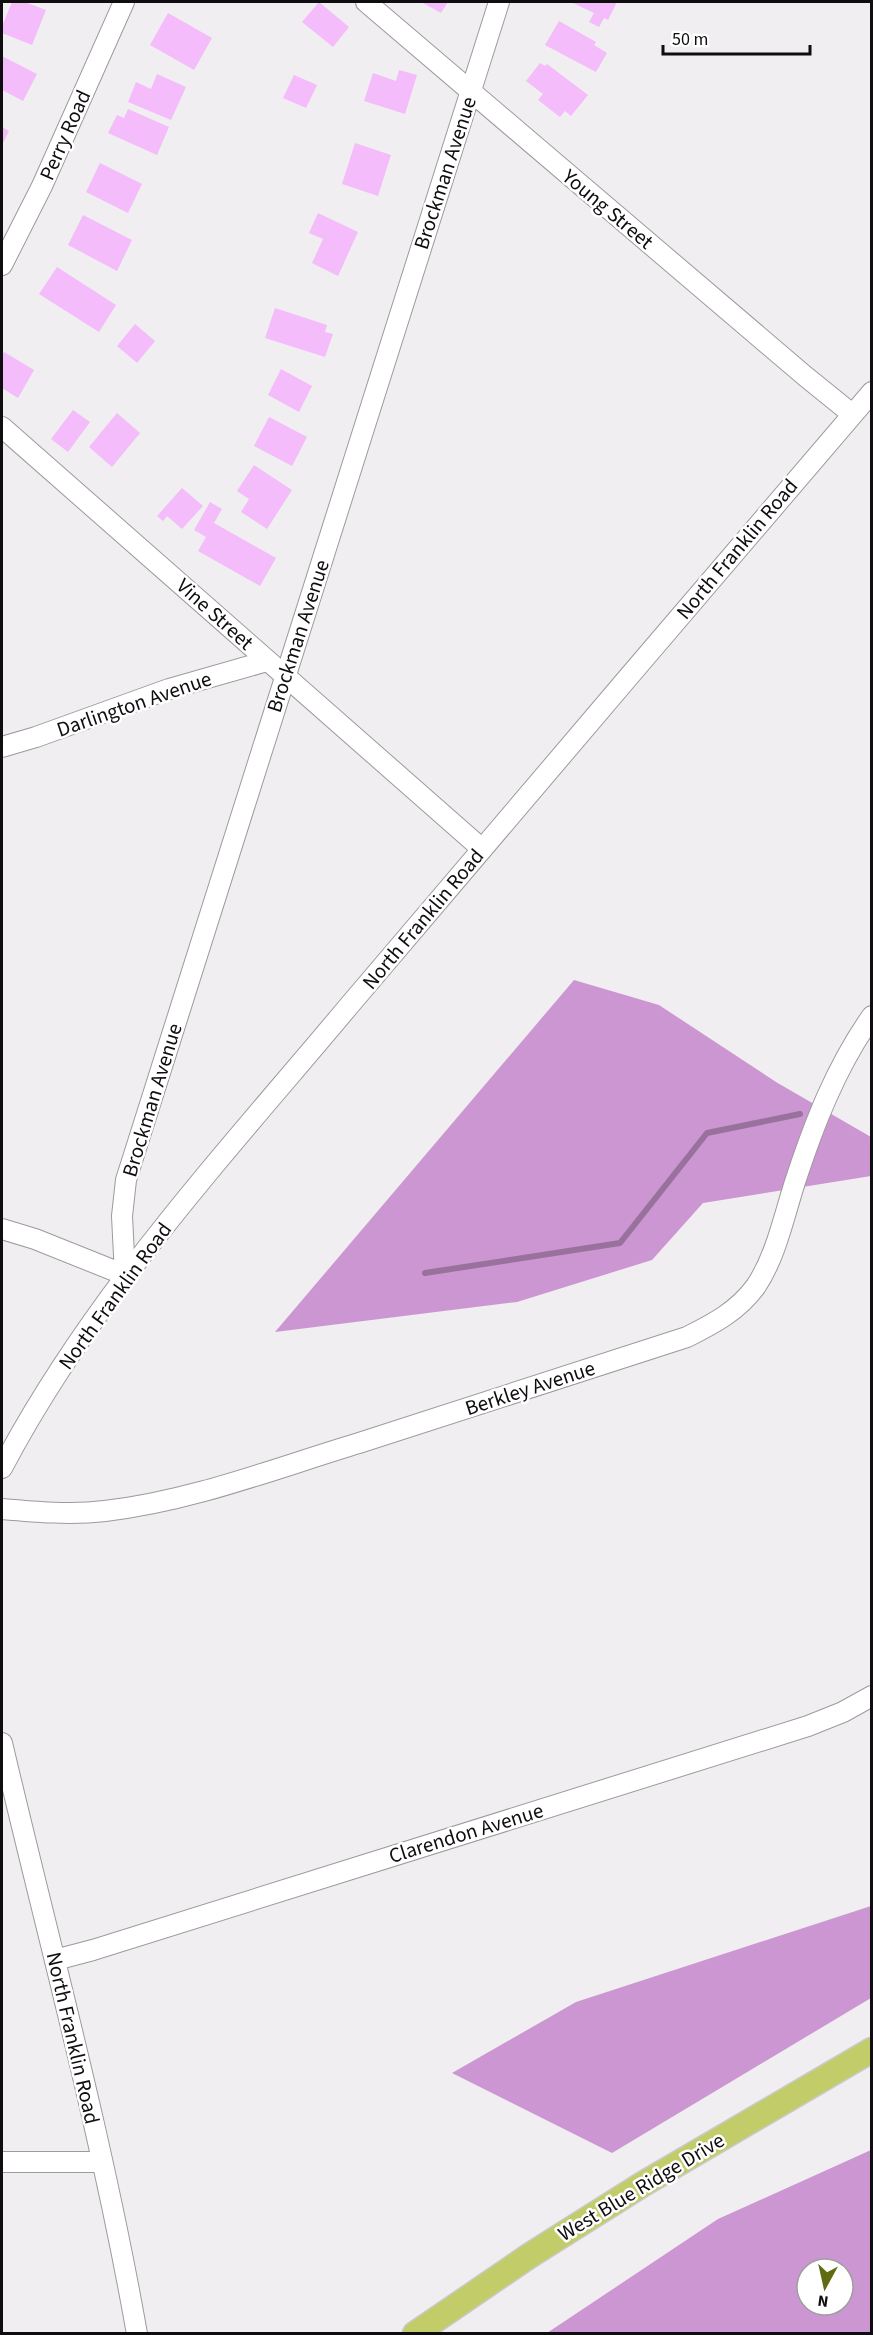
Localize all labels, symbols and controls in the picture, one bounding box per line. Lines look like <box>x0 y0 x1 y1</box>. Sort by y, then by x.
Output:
scale bar <box>663 18 810 56</box>
text: 50 m <box>672 27 708 52</box>
street label: Perry Road <box>32 85 98 185</box>
street label: Brockman Avenue <box>406 93 484 253</box>
street label: Young Street <box>555 161 660 256</box>
street label: North Franklin Road <box>669 472 805 626</box>
street label: Brockman Avenue <box>259 556 337 716</box>
street label: Vine Street <box>170 571 260 657</box>
street label: Darlington Avenue <box>53 663 215 745</box>
street label: North Franklin Road <box>355 842 491 996</box>
street label: Brockman Avenue <box>114 1019 190 1181</box>
street label: North Franklin Road <box>51 1216 179 1376</box>
street label: Berkley Avenue <box>461 1353 599 1423</box>
street label: Clarendon Avenue <box>385 1795 547 1871</box>
street label: North Franklin Road <box>39 1949 107 2127</box>
street label: West Blue Ridge Drive <box>552 2125 730 2249</box>
north arrow <box>795 2257 855 2317</box>
text: N <box>816 2289 830 2312</box>

